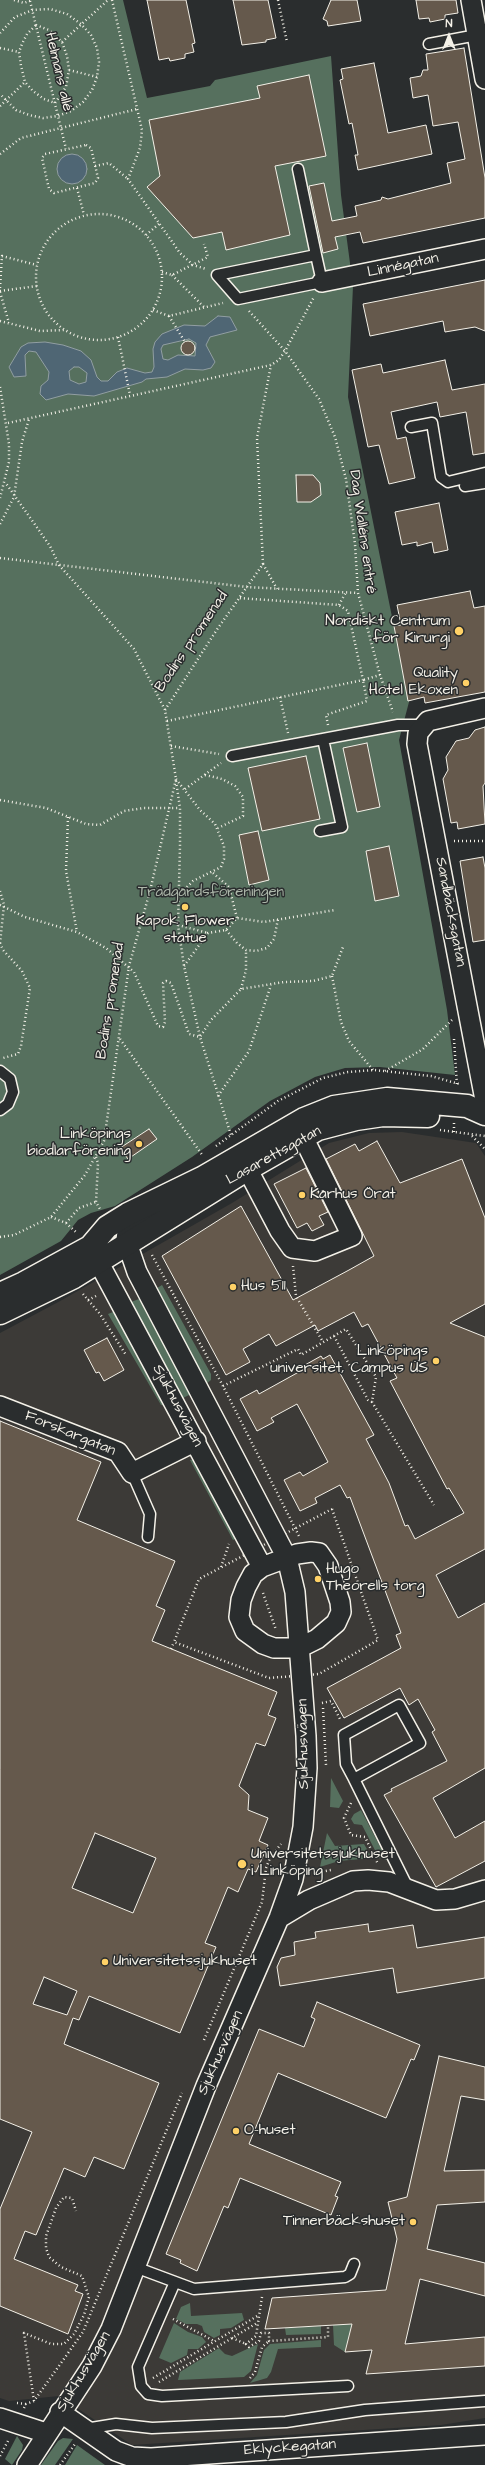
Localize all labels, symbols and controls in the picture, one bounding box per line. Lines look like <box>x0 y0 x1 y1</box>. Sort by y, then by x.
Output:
north arrow <box>429 16 469 56</box>
text: N <box>446 16 452 31</box>
street label: Helmans allé <box>40 31 76 113</box>
street label: Linnégatan <box>366 250 440 282</box>
street label: Dag Walléns entré <box>344 469 380 595</box>
street label: Bodins promenad <box>152 588 232 696</box>
place label: Nordiskt Centrum för Kirurgi <box>325 613 450 648</box>
marker: Nordiskt Centrum för Kirurgi <box>453 625 465 637</box>
place label: Quality Hotel Ekoxen <box>369 665 458 700</box>
marker: Quality Hotel Ekoxen <box>461 678 471 688</box>
street label: Sandbäcksgatan <box>431 856 469 968</box>
park label: Trädgårdsföreningen <box>138 884 284 902</box>
marker: Kapok Flower statue <box>180 902 190 912</box>
place label: Kapok Flower statue <box>136 913 234 948</box>
street label: Bodins promenad <box>93 941 129 1061</box>
street label: Lasarettsgatan <box>223 1122 325 1190</box>
place label: Linköpings biodlarförening <box>27 1126 131 1161</box>
marker: Linköpings biodlarförening <box>134 1139 144 1149</box>
place label: Kårhus Örat <box>310 1186 396 1204</box>
marker: Kårhus Örat <box>297 1190 307 1200</box>
place label: Hus 511 <box>241 1278 286 1296</box>
marker: Hus 511 <box>228 1282 238 1292</box>
place label: Linköpings universitet, Campus US <box>270 1343 428 1378</box>
marker: Linköpings universitet, Campus US <box>431 1356 441 1366</box>
street label: Sjukhusvägen <box>148 1362 206 1450</box>
street label: Forskargatan <box>22 1408 118 1460</box>
place label: Hugo Theorells torg <box>326 1561 424 1596</box>
marker: Hugo Theorells torg <box>313 1574 323 1584</box>
street label: Sjukhusvägen <box>294 1699 314 1789</box>
place label: Universitetssjukhuset i Linköping <box>251 1846 395 1881</box>
marker: Universitetssjukhuset i Linköping <box>236 1858 248 1870</box>
place label: Universitetssjukhuset <box>113 1953 257 1971</box>
marker: Universitetssjukhuset <box>100 1957 110 1967</box>
street label: Sjukhusvägen <box>194 2008 248 2098</box>
place label: O-huset <box>244 2122 295 2140</box>
marker: O-huset <box>231 2126 241 2136</box>
place label: Tinnerbäckshuset <box>283 2213 405 2231</box>
marker: Tinnerbäckshuset <box>408 2217 418 2227</box>
street label: Sjukhusvägen <box>53 2329 115 2415</box>
street label: Eklyckegatan <box>243 2436 337 2460</box>

